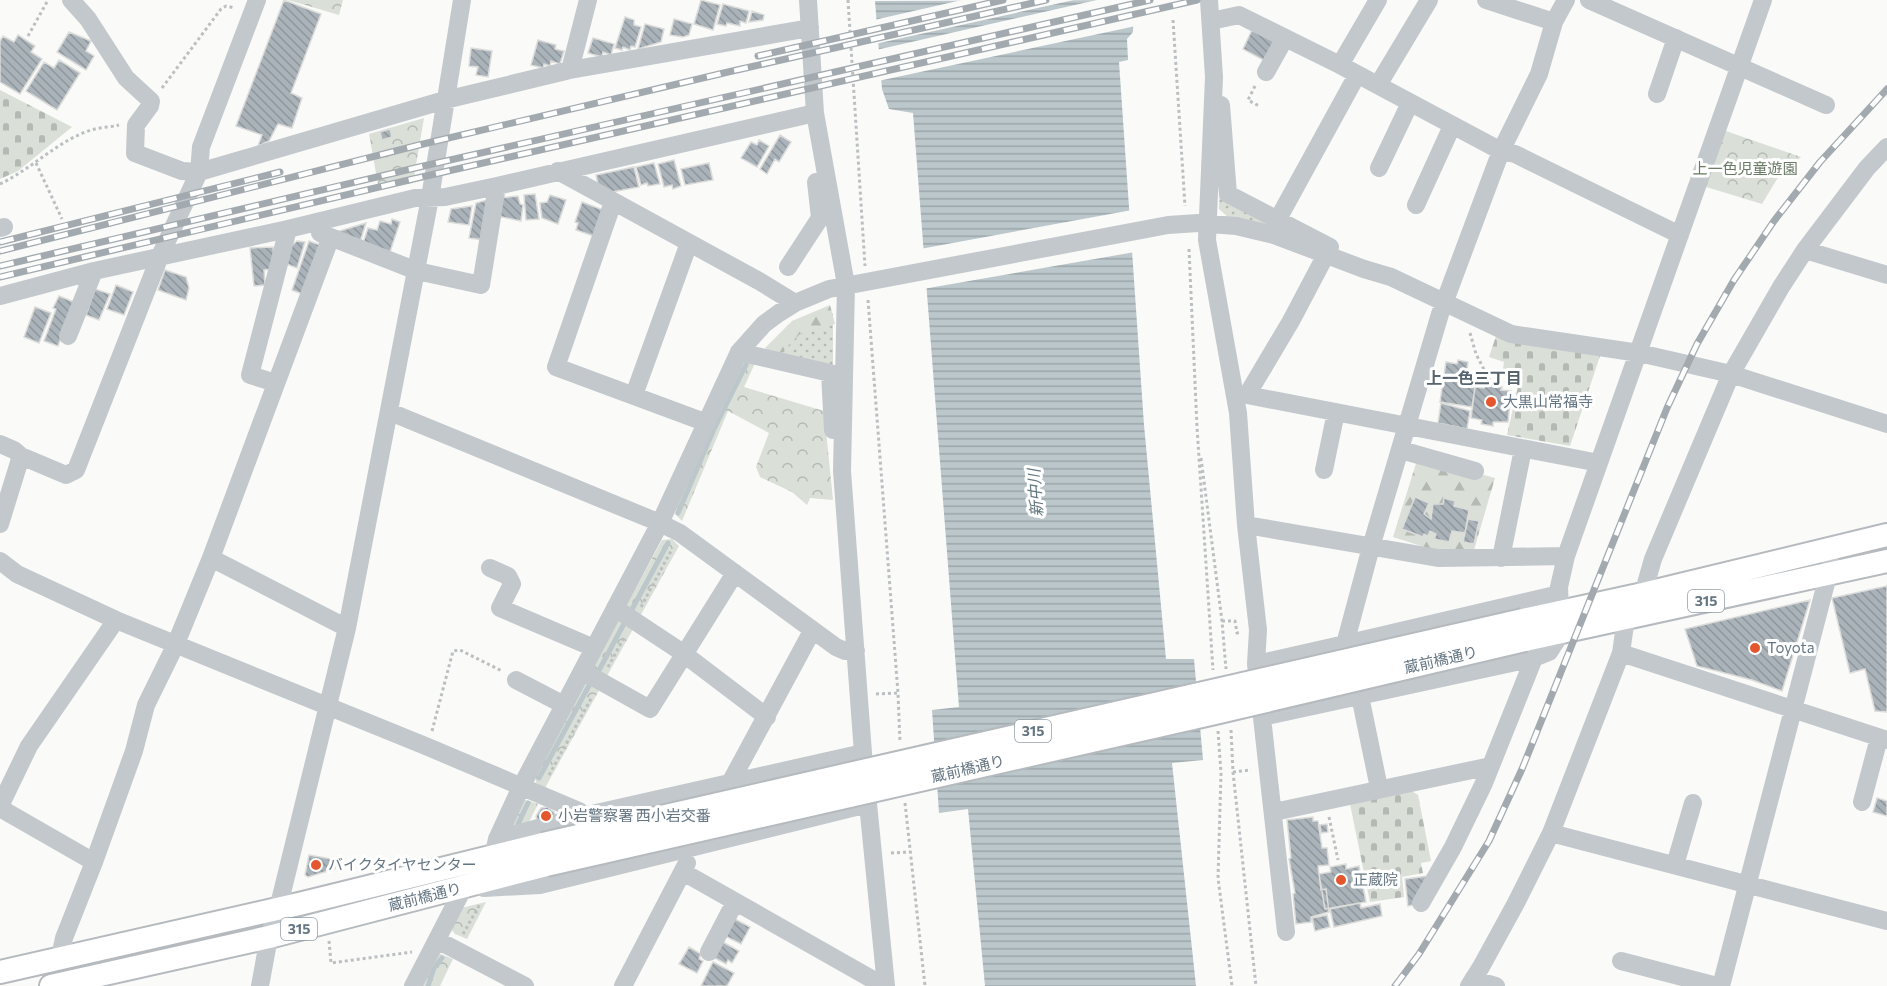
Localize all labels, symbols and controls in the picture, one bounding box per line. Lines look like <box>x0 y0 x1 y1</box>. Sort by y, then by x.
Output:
park label: 上一色児童遊園 <box>1692 159 1798 177</box>
district label: 上一色三丁目 <box>1426 368 1522 387</box>
place label: 大黒山常福寺 <box>1503 392 1593 410</box>
marker: 大黒山常福寺 <box>1484 395 1498 409</box>
water label: 新中川 <box>1023 466 1046 518</box>
road number: 315 <box>1688 590 1724 612</box>
place label: Toyota <box>1767 638 1815 656</box>
marker: Toyota <box>1748 641 1762 655</box>
street label: 蔵前橋通り <box>1402 642 1479 676</box>
road number: 315 <box>1015 720 1051 742</box>
street label: 蔵前橋通り <box>929 751 1006 785</box>
place label: 小岩警察署 西小岩交番 <box>558 806 711 824</box>
marker: 小岩警察署 西小岩交番 <box>539 809 553 823</box>
place label: バイクタイヤセンター <box>328 855 477 873</box>
marker: バイクタイヤセンター <box>309 858 323 872</box>
place label: 正蔵院 <box>1353 870 1398 888</box>
marker: 正蔵院 <box>1334 873 1348 887</box>
street label: 蔵前橋通り <box>386 878 463 914</box>
road number: 315 <box>281 918 317 940</box>

